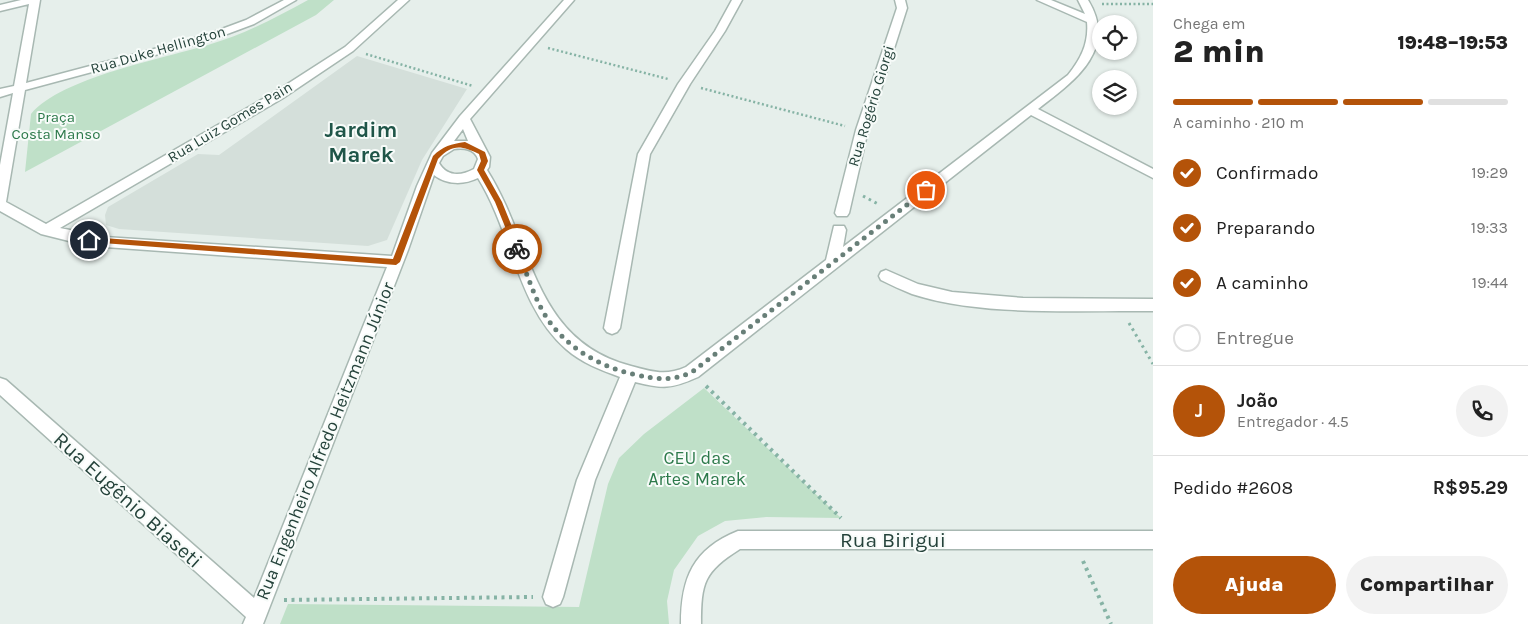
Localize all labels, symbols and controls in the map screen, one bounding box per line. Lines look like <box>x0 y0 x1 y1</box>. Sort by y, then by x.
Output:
text: Chega em <box>1173 14 1246 33</box>
map controls <box>1092 15 1137 115</box>
button: locate <box>1092 15 1137 60</box>
street label: Rua Duke Hellington <box>88 22 228 78</box>
text: 19:48–19:53 <box>1397 32 1508 54</box>
text: 2 min <box>1173 33 1265 70</box>
street label: Rua Rogério Giorgi <box>844 43 898 169</box>
button: layers <box>1092 70 1137 115</box>
street label: Rua Luiz Gomes Pain <box>164 78 296 166</box>
park label: Praça Costa Manso <box>12 108 100 143</box>
text: A caminho · 210 m <box>1173 113 1304 132</box>
district label: Jardim Marek <box>325 117 397 168</box>
icon: check <box>1173 159 1201 187</box>
text: Confirmado <box>1216 162 1318 184</box>
text: 19:29 <box>1471 163 1508 182</box>
pin <box>905 169 947 211</box>
icon: bag <box>912 176 940 204</box>
icon: check <box>1173 214 1201 242</box>
text: Preparando <box>1216 217 1315 239</box>
text: 19:33 <box>1471 218 1508 237</box>
pin <box>68 219 110 261</box>
courier <box>492 224 542 274</box>
icon: home <box>75 226 103 254</box>
icon: bike <box>503 235 531 263</box>
icon: check <box>1173 269 1201 297</box>
text: A caminho <box>1216 272 1308 294</box>
text: 19:44 <box>1472 273 1508 292</box>
street label: Rua Engenheiro Alfredo Heitzmann Júnior <box>251 278 399 603</box>
text: Entregue <box>1216 327 1294 349</box>
button: phone <box>1456 385 1508 437</box>
text: João <box>1237 390 1278 412</box>
text: J <box>1195 400 1203 422</box>
text: Entregador · 4.5 <box>1237 412 1349 431</box>
street label: Rua Eugênio Biaseti <box>49 427 207 573</box>
park label: CEU das Artes Marek <box>648 447 746 490</box>
text: Pedido #2608 <box>1173 477 1293 499</box>
text: R$95.29 <box>1433 477 1508 499</box>
street label: Rua Birigui <box>840 528 946 552</box>
button: Ajuda <box>1173 556 1336 614</box>
button: Compartilhar <box>1346 556 1508 614</box>

